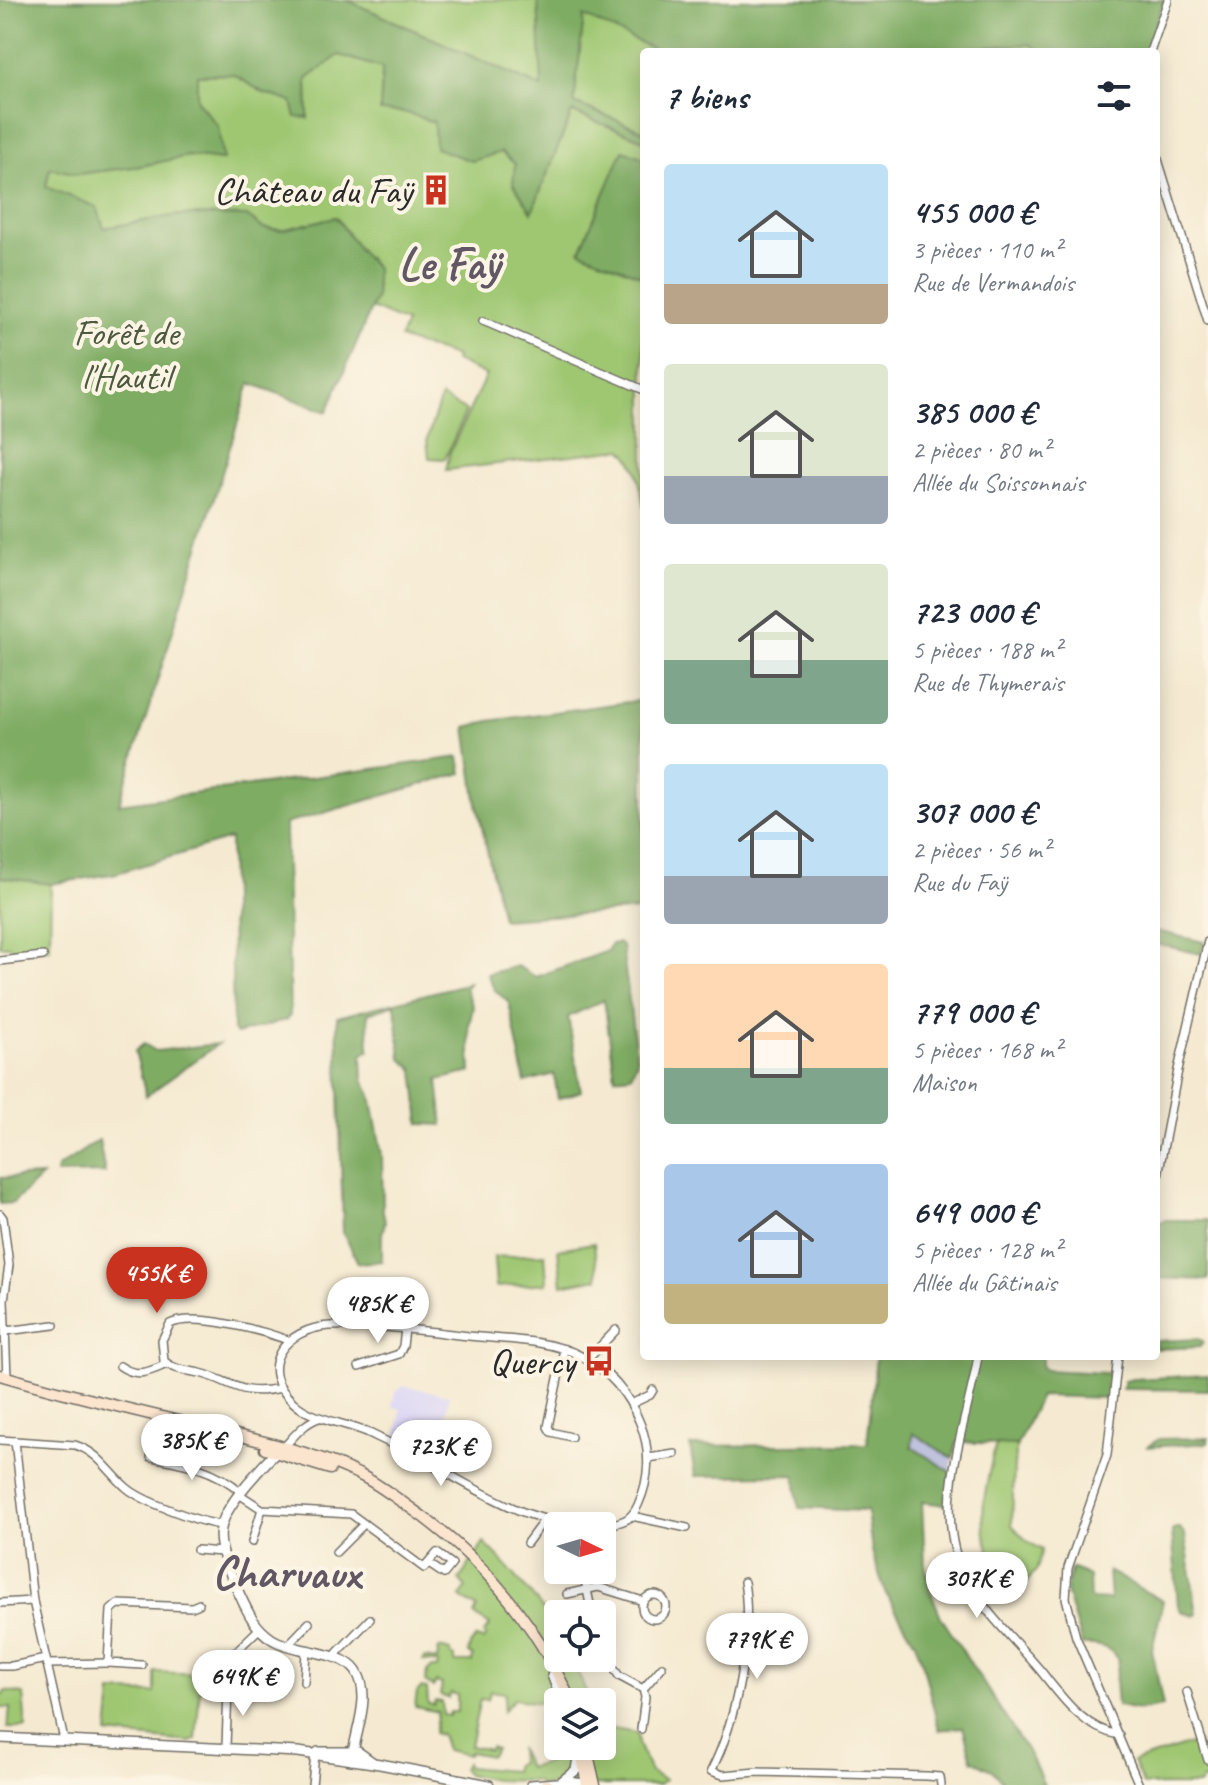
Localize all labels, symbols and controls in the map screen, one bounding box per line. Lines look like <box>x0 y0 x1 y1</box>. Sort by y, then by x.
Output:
icon: filters <box>1092 74 1136 118</box>
text: 7 biens <box>664 75 748 118</box>
place label: Château du Faÿ <box>214 167 415 214</box>
building icon: Château du Faÿ <box>419 173 453 207</box>
text: 455 000 € <box>912 190 1034 233</box>
icon: home <box>728 196 824 292</box>
text: 3 pièces · 110 m² <box>912 233 1061 266</box>
district label: Le Faÿ <box>398 235 505 293</box>
text: Rue de Vermandois <box>912 266 1074 299</box>
park label: Forêt de l'Hautil <box>74 309 181 400</box>
text: 385 000 € <box>912 390 1035 433</box>
icon: home <box>728 396 824 492</box>
text: 2 pièces · 80 m² <box>912 433 1050 466</box>
text: Allée du Soissonnais <box>912 466 1085 499</box>
text: 723 000 € <box>912 590 1035 633</box>
icon: home <box>728 596 824 692</box>
text: 5 pièces · 188 m² <box>912 633 1061 666</box>
text: Rue de Thymerais <box>912 666 1064 699</box>
text: 307 000 € <box>912 790 1035 833</box>
icon: home <box>728 796 824 892</box>
text: 2 pièces · 56 m² <box>912 833 1050 866</box>
text: Rue du Faÿ <box>912 866 1007 899</box>
text: 779 000 € <box>912 990 1035 1033</box>
icon: home <box>728 996 824 1092</box>
text: 5 pièces · 168 m² <box>912 1033 1061 1066</box>
text: Maison <box>912 1066 977 1099</box>
text: 649 000 € <box>912 1190 1036 1233</box>
icon: home <box>728 1196 824 1292</box>
text: 5 pièces · 128 m² <box>912 1233 1061 1266</box>
pin: 455K € <box>92 1247 222 1315</box>
text: 455K € <box>124 1256 190 1289</box>
text: Allée du Gâtinais <box>912 1266 1057 1299</box>
pin: 485K € <box>313 1277 443 1345</box>
text: 485K € <box>345 1286 411 1319</box>
place label: Quercy <box>490 1338 578 1385</box>
bus stop icon: Quercy <box>582 1344 616 1378</box>
pin: 385K € <box>127 1414 257 1482</box>
pin: 723K € <box>376 1420 506 1488</box>
text: 385K € <box>159 1423 225 1456</box>
text: 723K € <box>408 1429 474 1462</box>
north arrow <box>544 1512 616 1584</box>
map controls <box>544 1512 616 1760</box>
district label: Charvaux <box>212 1544 364 1602</box>
pin: 307K € <box>912 1552 1042 1620</box>
text: 307K € <box>944 1561 1010 1594</box>
button: locate <box>544 1600 616 1672</box>
pin: 779K € <box>692 1613 822 1681</box>
text: 779K € <box>724 1622 790 1655</box>
pin: 649K € <box>178 1650 308 1718</box>
text: 649K € <box>210 1659 276 1692</box>
button: layers <box>544 1688 616 1760</box>

